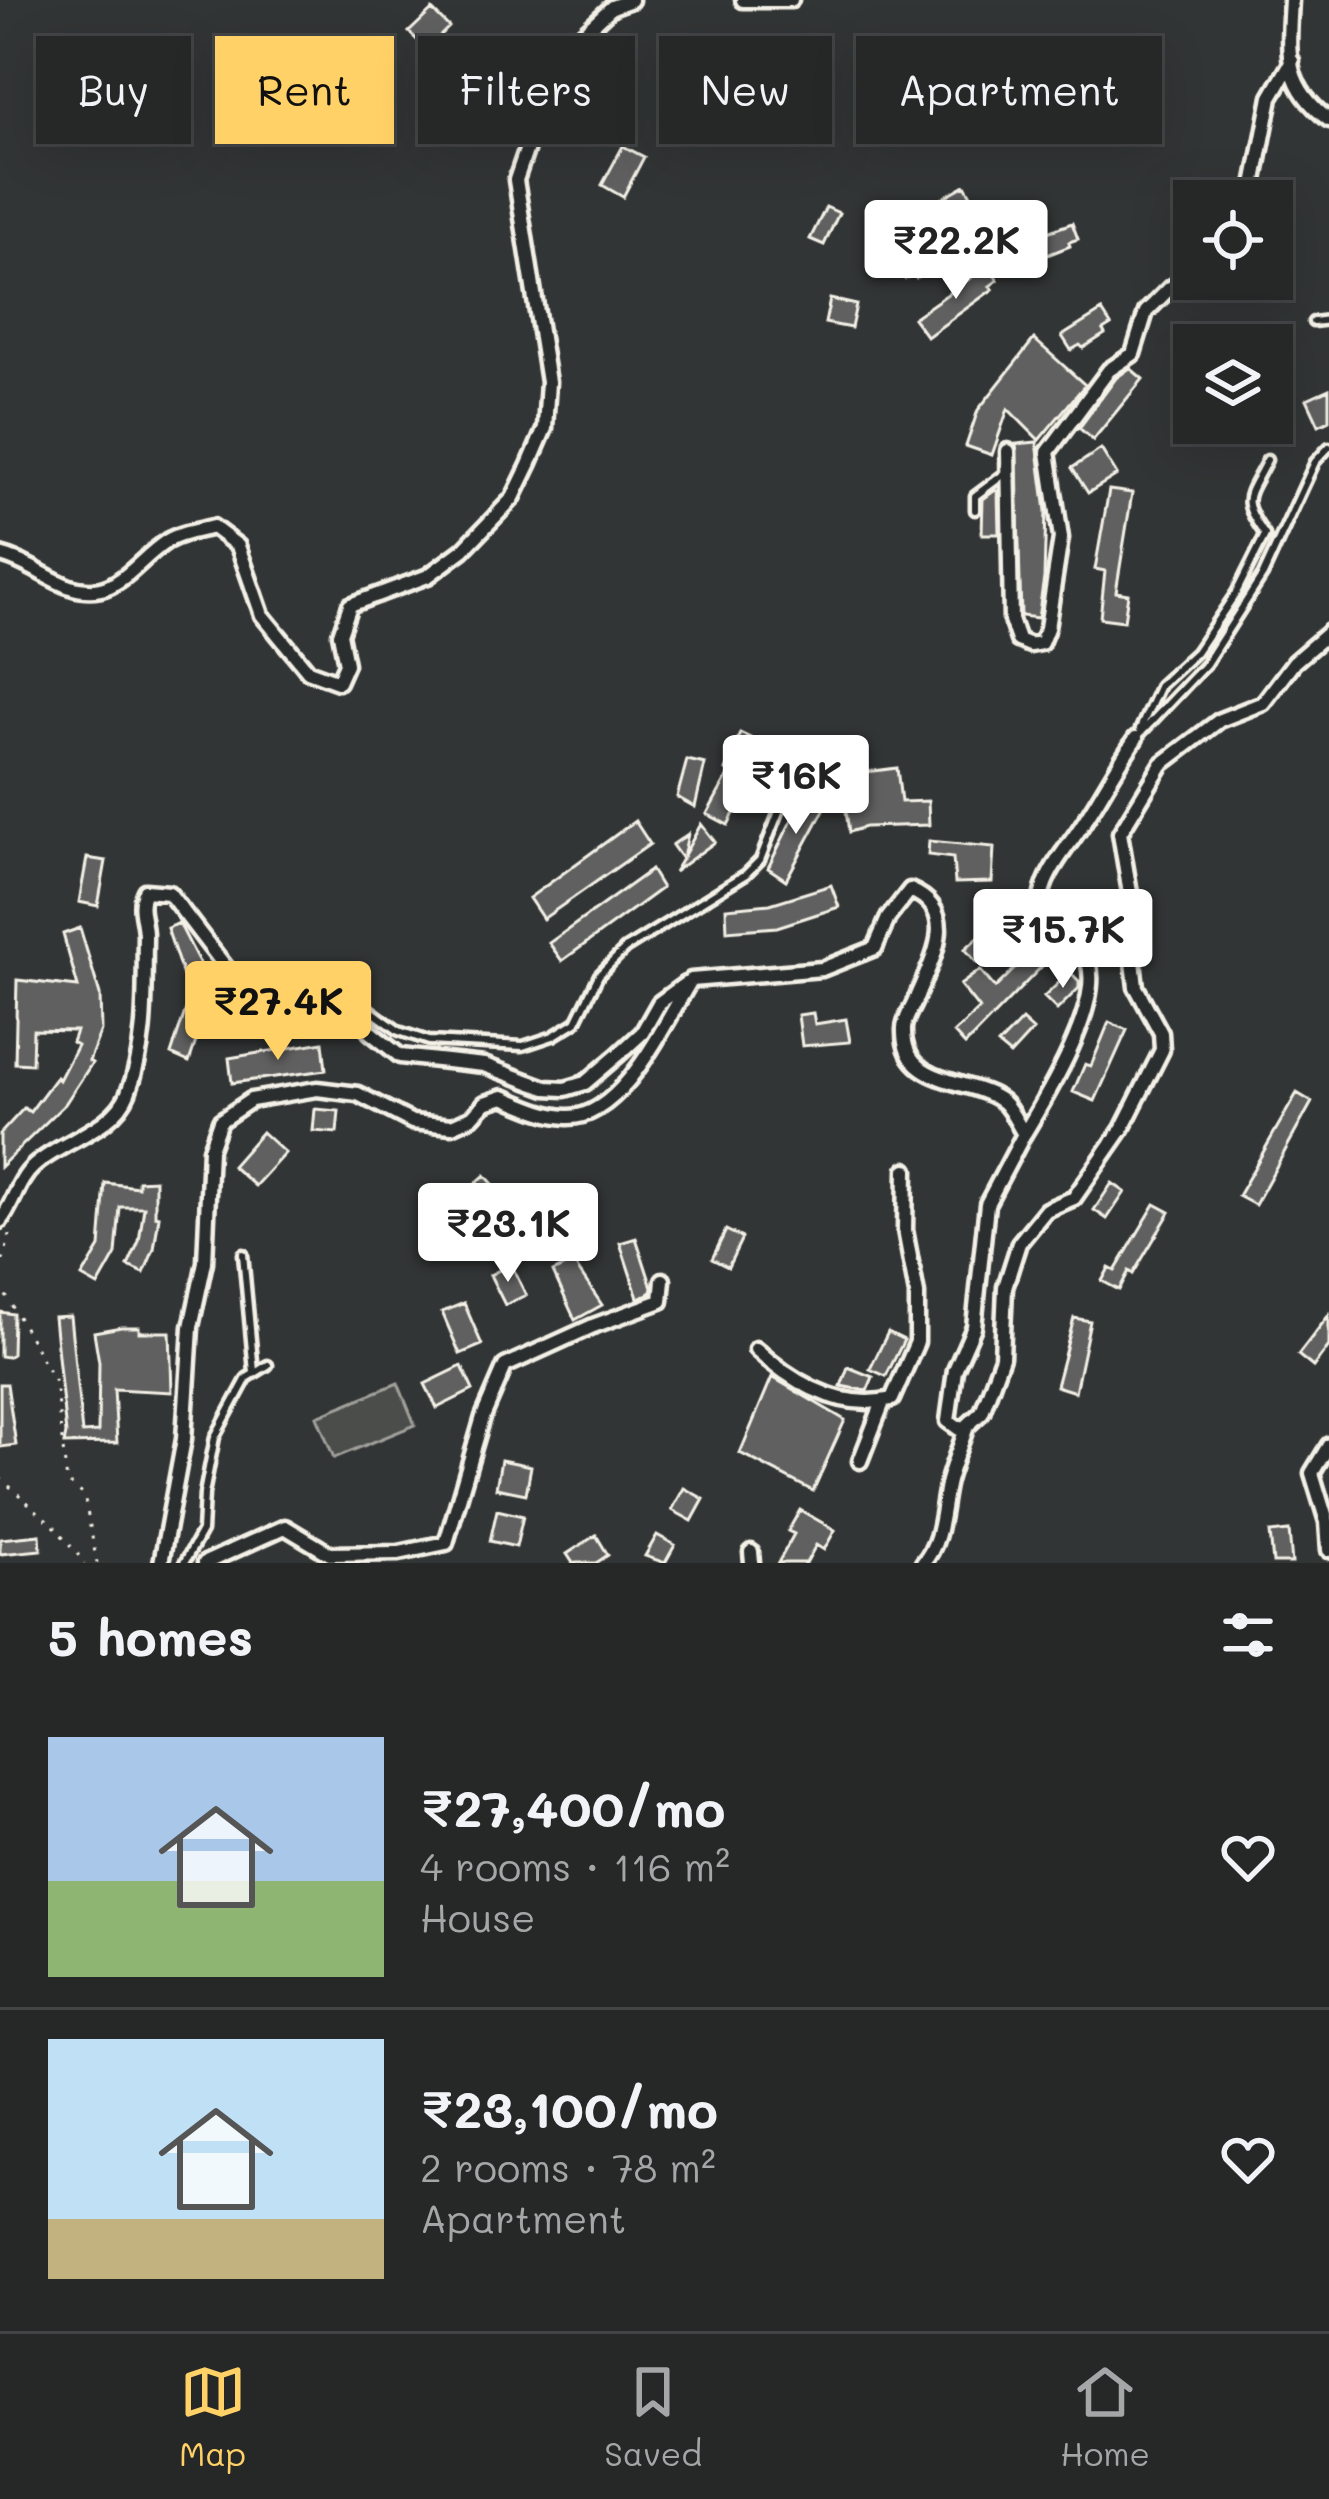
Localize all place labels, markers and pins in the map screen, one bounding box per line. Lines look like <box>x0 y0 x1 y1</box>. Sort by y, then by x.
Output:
pin: ₹22.2K <box>858 200 1054 302</box>
pin: ₹16K <box>725 735 867 837</box>
pin: ₹15.7K <box>965 889 1161 991</box>
pin: ₹27.4K <box>180 961 376 1063</box>
pin: ₹23.1K <box>410 1183 606 1285</box>

